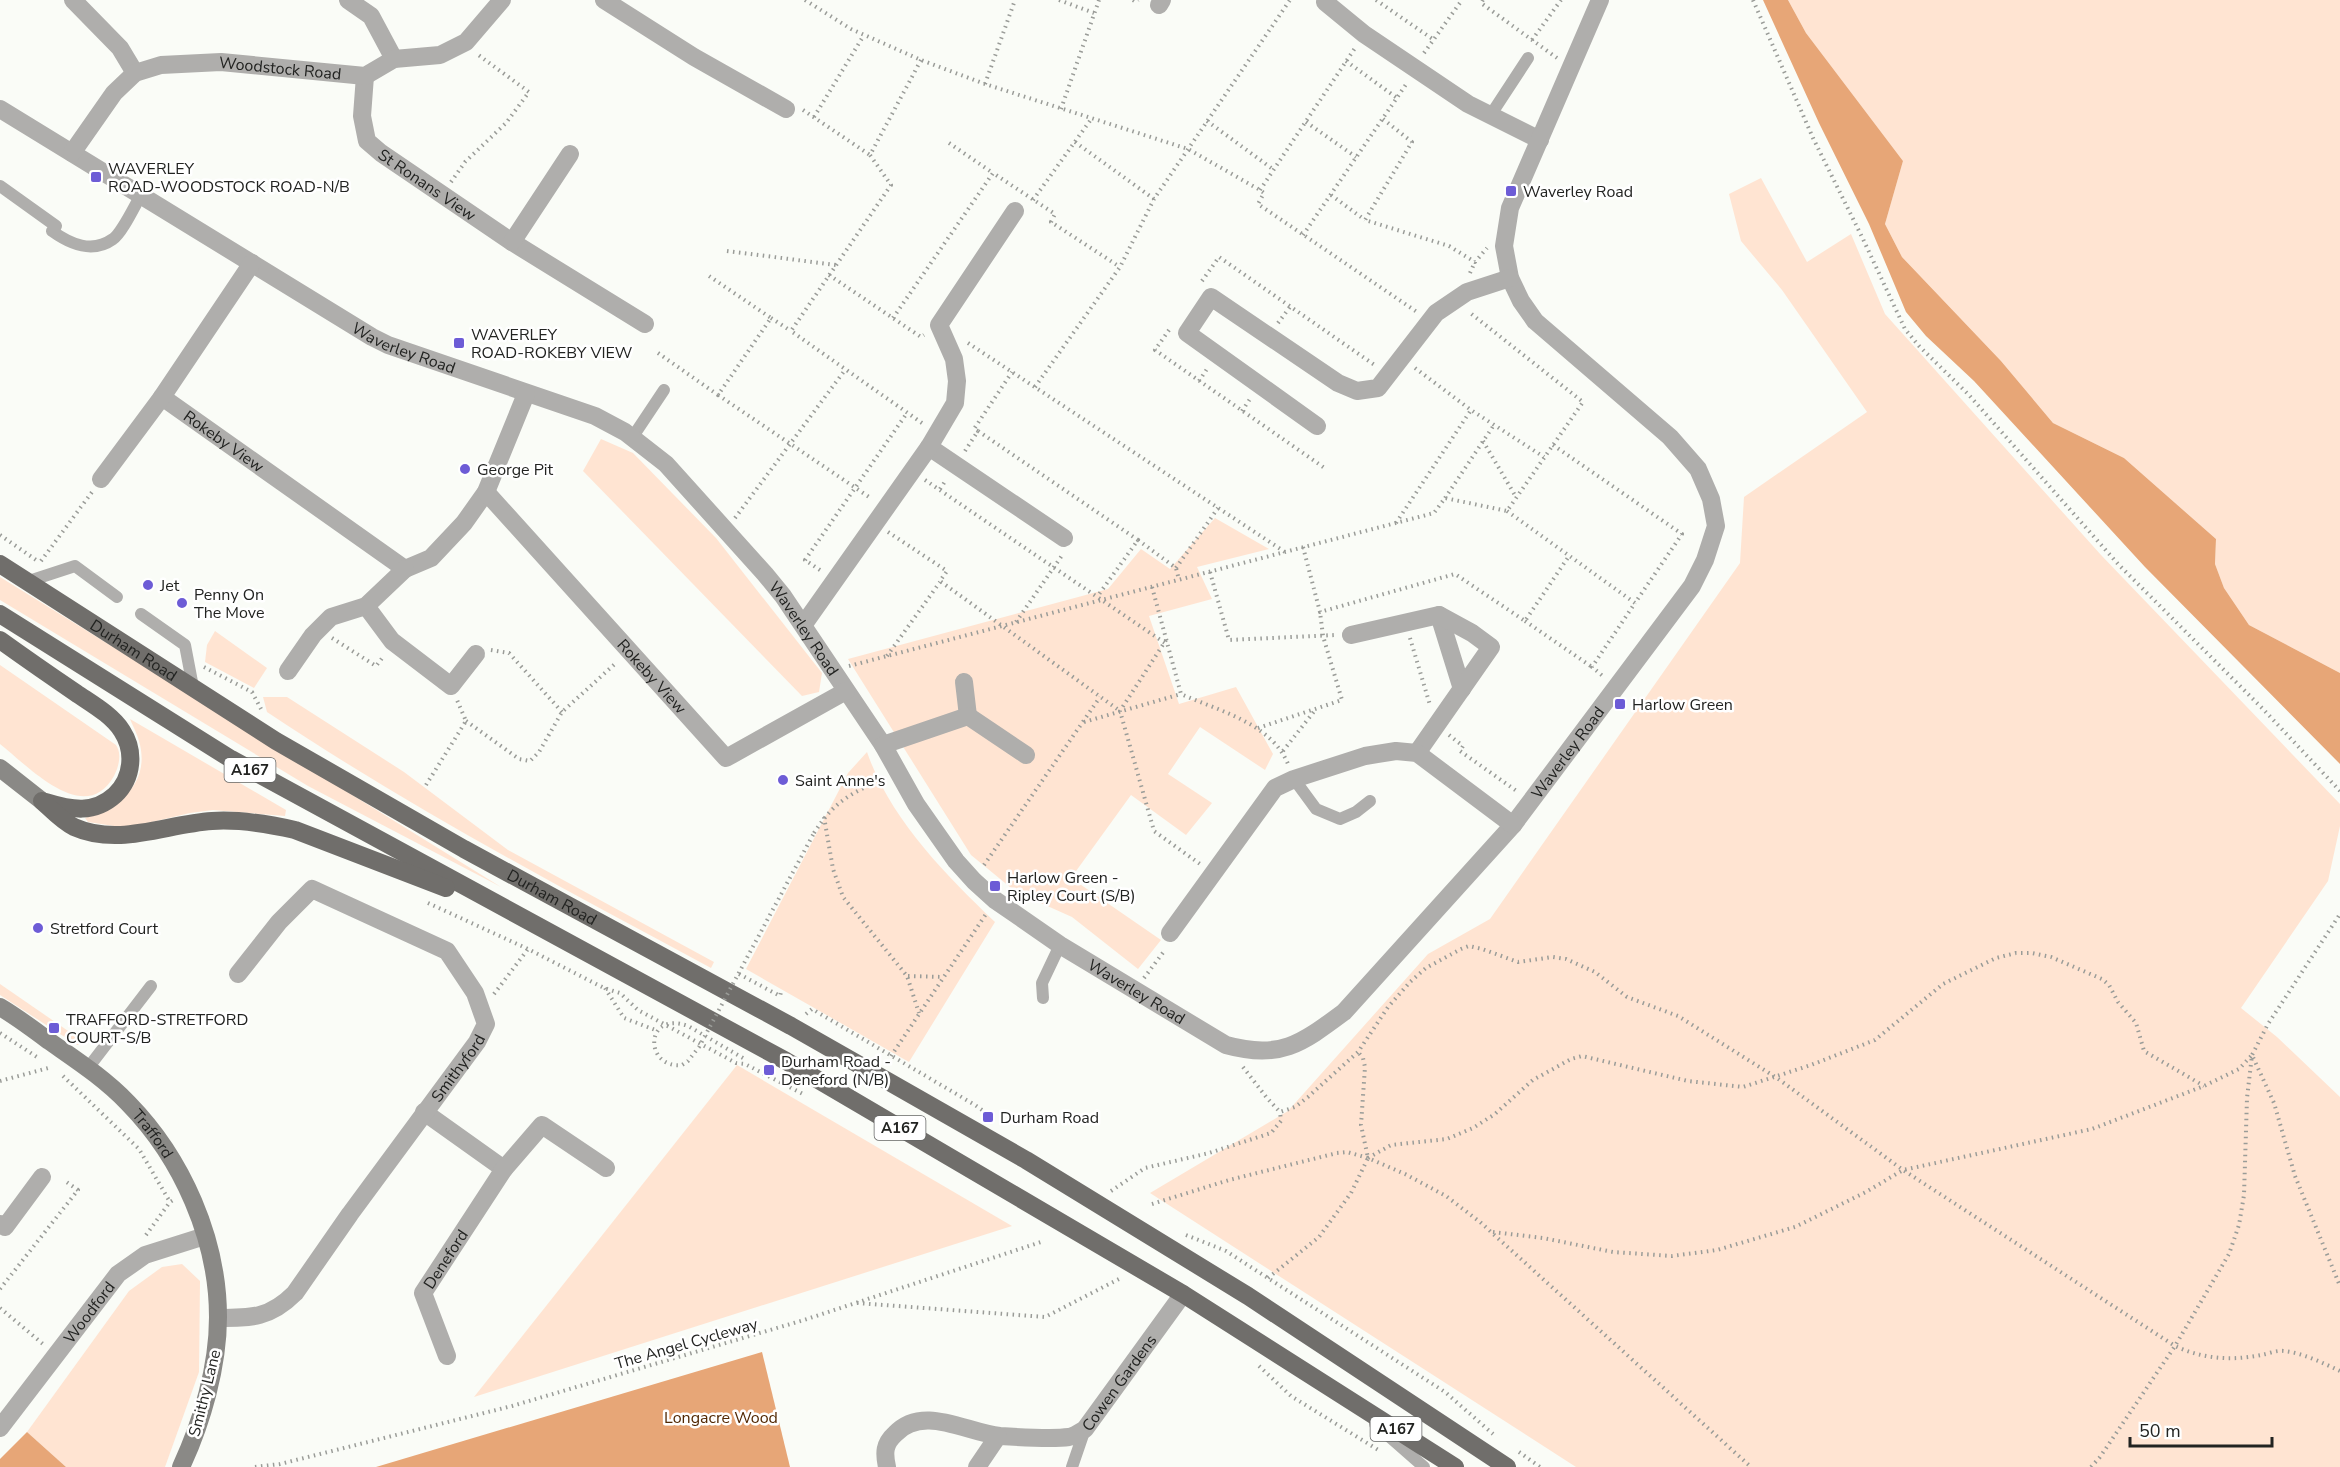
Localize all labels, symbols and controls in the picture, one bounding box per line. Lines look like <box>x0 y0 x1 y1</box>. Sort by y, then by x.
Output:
street label: Woodstock Road <box>218 52 342 86</box>
street label: St Ronans View <box>373 144 481 227</box>
place label: WAVERLEY ROAD-WOODSTOCK ROAD-N/B <box>108 158 350 198</box>
marker: WAVERLEY ROAD-WOODSTOCK ROAD-N/B <box>89 170 103 184</box>
place label: Waverley Road <box>1523 181 1633 203</box>
marker: Waverley Road <box>1504 184 1518 198</box>
street label: Waverley Road <box>347 317 458 379</box>
place label: WAVERLEY ROAD-ROKEBY VIEW <box>471 324 633 364</box>
marker: WAVERLEY ROAD-ROKEBY VIEW <box>452 336 466 350</box>
street label: Rokeby View <box>179 406 269 478</box>
place label: George Pit <box>477 459 553 481</box>
marker: George Pit <box>458 462 472 476</box>
place label: Jet <box>159 575 180 597</box>
street label: Waverley Road <box>763 577 843 680</box>
marker: Jet <box>141 578 155 592</box>
place label: Penny On The Move <box>194 584 264 624</box>
marker: Penny On The Move <box>175 596 189 610</box>
street label: Durham Road <box>86 615 181 687</box>
street label: Rokeby View <box>612 635 691 719</box>
place label: Harlow Green <box>1632 694 1733 716</box>
marker: Harlow Green <box>1613 697 1627 711</box>
street label: Waverley Road <box>1526 702 1610 804</box>
road number: A167 <box>224 758 276 782</box>
place label: Saint Anne's <box>795 770 885 792</box>
marker: Saint Anne's <box>776 773 790 787</box>
street label: Durham Road <box>503 864 601 931</box>
place label: Harlow Green - Ripley Court (S/B) <box>1007 867 1136 907</box>
marker: Harlow Green - Ripley Court (S/B) <box>988 879 1002 893</box>
place label: Stretford Court <box>50 918 158 940</box>
marker: Stretford Court <box>31 921 45 935</box>
street label: Waverley Road <box>1083 954 1189 1030</box>
place label: TRAFFORD-STRETFORD COURT-S/B <box>66 1009 248 1049</box>
marker: TRAFFORD-STRETFORD COURT-S/B <box>47 1021 61 1035</box>
street label: Smithyford <box>426 1031 491 1107</box>
place label: Durham Road - Deneford (N/B) <box>781 1051 891 1091</box>
marker: Durham Road - Deneford (N/B) <box>762 1063 776 1077</box>
street label: Trafford <box>127 1105 178 1163</box>
place label: Durham Road <box>1000 1107 1099 1129</box>
marker: Durham Road <box>981 1110 995 1124</box>
road number: A167 <box>874 1116 926 1140</box>
street label: Deneford <box>419 1226 474 1294</box>
street label: Woodford <box>59 1277 120 1348</box>
street label: The Angel Cycleway <box>612 1313 761 1375</box>
street label: Cowen Gardens <box>1077 1330 1162 1436</box>
street label: Smithy Lane <box>184 1347 226 1439</box>
park label: Longacre Wood <box>664 1407 778 1429</box>
scale bar <box>2130 1410 2272 1448</box>
road number: A167 <box>1370 1417 1422 1441</box>
text: 50 m <box>2139 1419 2181 1443</box>

